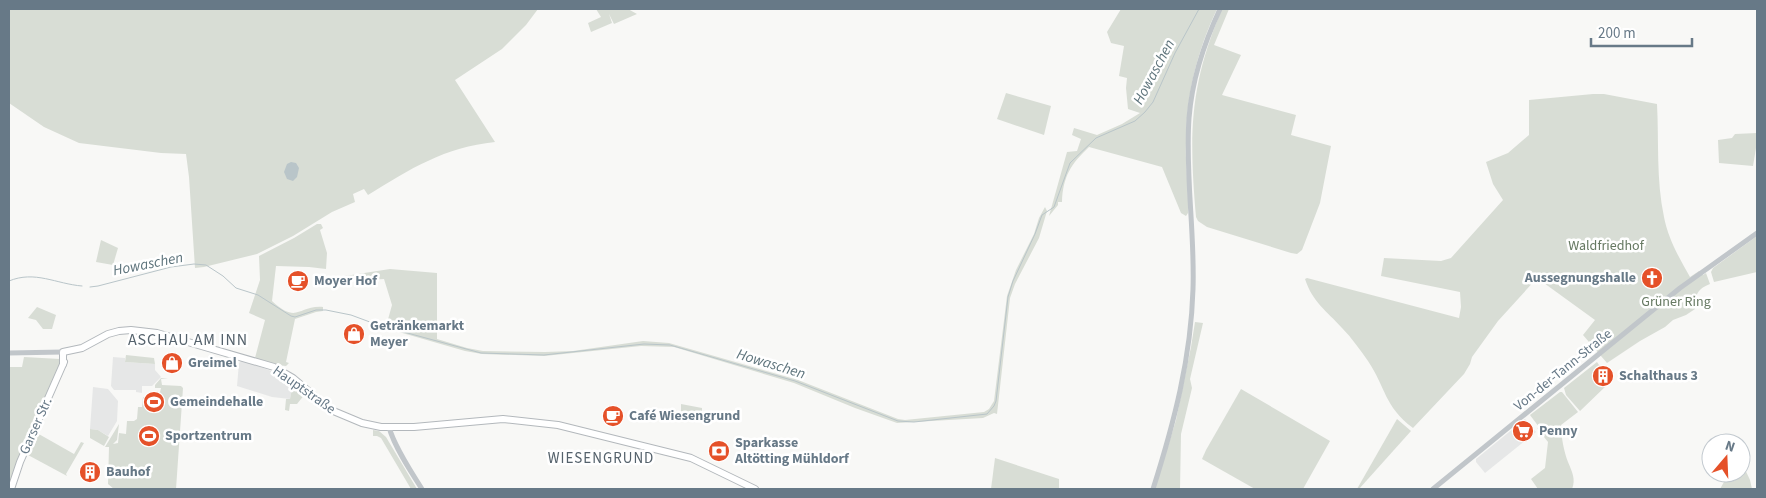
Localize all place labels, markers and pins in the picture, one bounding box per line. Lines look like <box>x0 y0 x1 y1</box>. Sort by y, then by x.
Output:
church icon: Aussegnungshalle <box>1640 266 1664 290</box>
place label: Aussegnungshalle <box>1524 268 1636 288</box>
cafe icon: Moyer Hof <box>286 269 310 293</box>
place label: Moyer Hof <box>314 271 378 291</box>
place label: Getränkemarkt Meyer <box>370 316 465 352</box>
shop icon: Getränkemarkt Meyer <box>342 322 366 346</box>
shop icon: Greimel <box>160 351 184 375</box>
place label: Greimel <box>188 353 237 373</box>
building icon: Schalthaus 3 <box>1591 364 1615 388</box>
place label: Schalthaus 3 <box>1619 366 1698 386</box>
sports icon: Gemeindehalle <box>142 390 166 414</box>
place label: Gemeindehalle <box>170 392 263 412</box>
cafe icon: Café Wiesengrund <box>601 404 625 428</box>
place label: Café Wiesengrund <box>629 406 740 426</box>
supermarket icon: Penny <box>1511 419 1535 443</box>
place label: Penny <box>1539 421 1578 441</box>
sports icon: Sportzentrum <box>137 424 161 448</box>
place label: Sportzentrum <box>165 426 252 446</box>
place label: Sparkasse Altötting Mühldorf <box>734 433 850 469</box>
bank icon: Sparkasse Altötting Mühldorf <box>707 439 731 463</box>
building icon: Bauhof <box>78 460 102 484</box>
place label: Bauhof <box>106 462 151 482</box>

